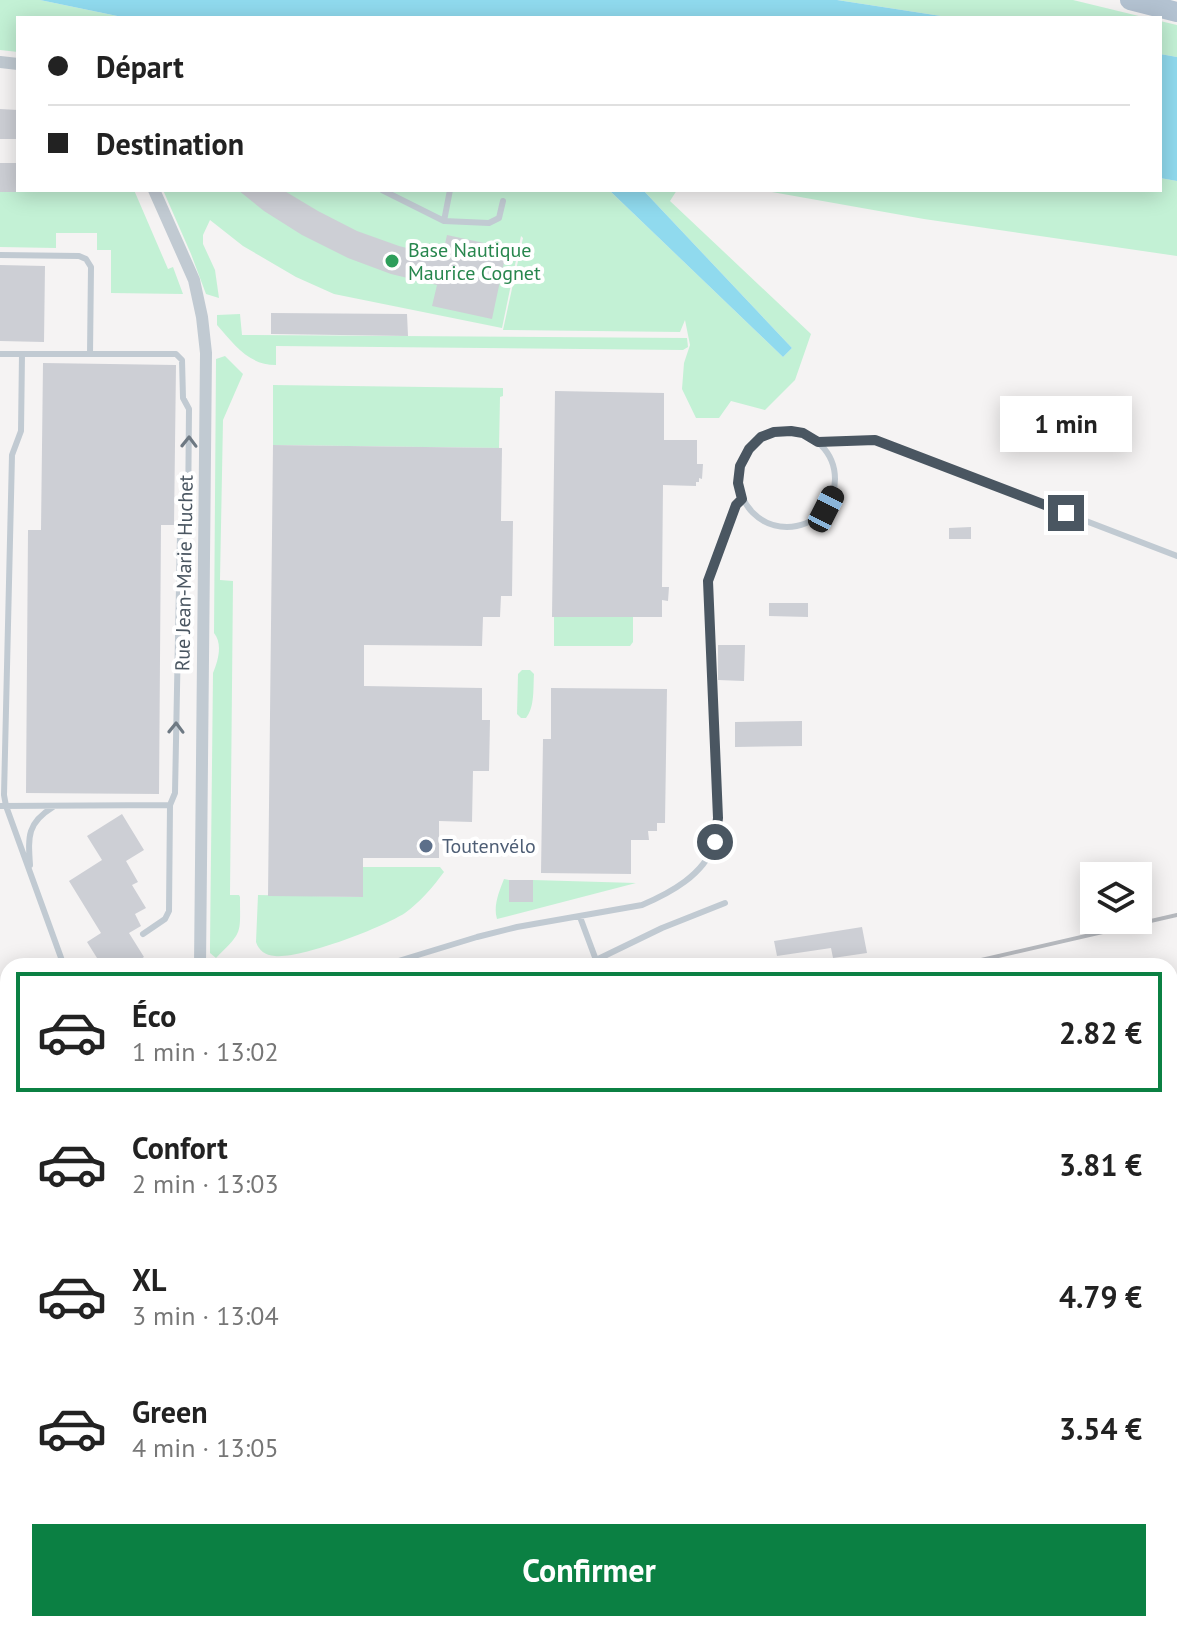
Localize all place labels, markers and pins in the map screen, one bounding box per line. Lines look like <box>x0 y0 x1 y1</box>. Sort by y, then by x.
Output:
place label: Base Nautique Maurice Cognet <box>408 237 541 286</box>
marker: Base Nautique Maurice Cognet <box>383 252 401 270</box>
place label: Toutenvélo <box>442 833 536 859</box>
marker: Toutenvélo <box>417 837 435 855</box>

